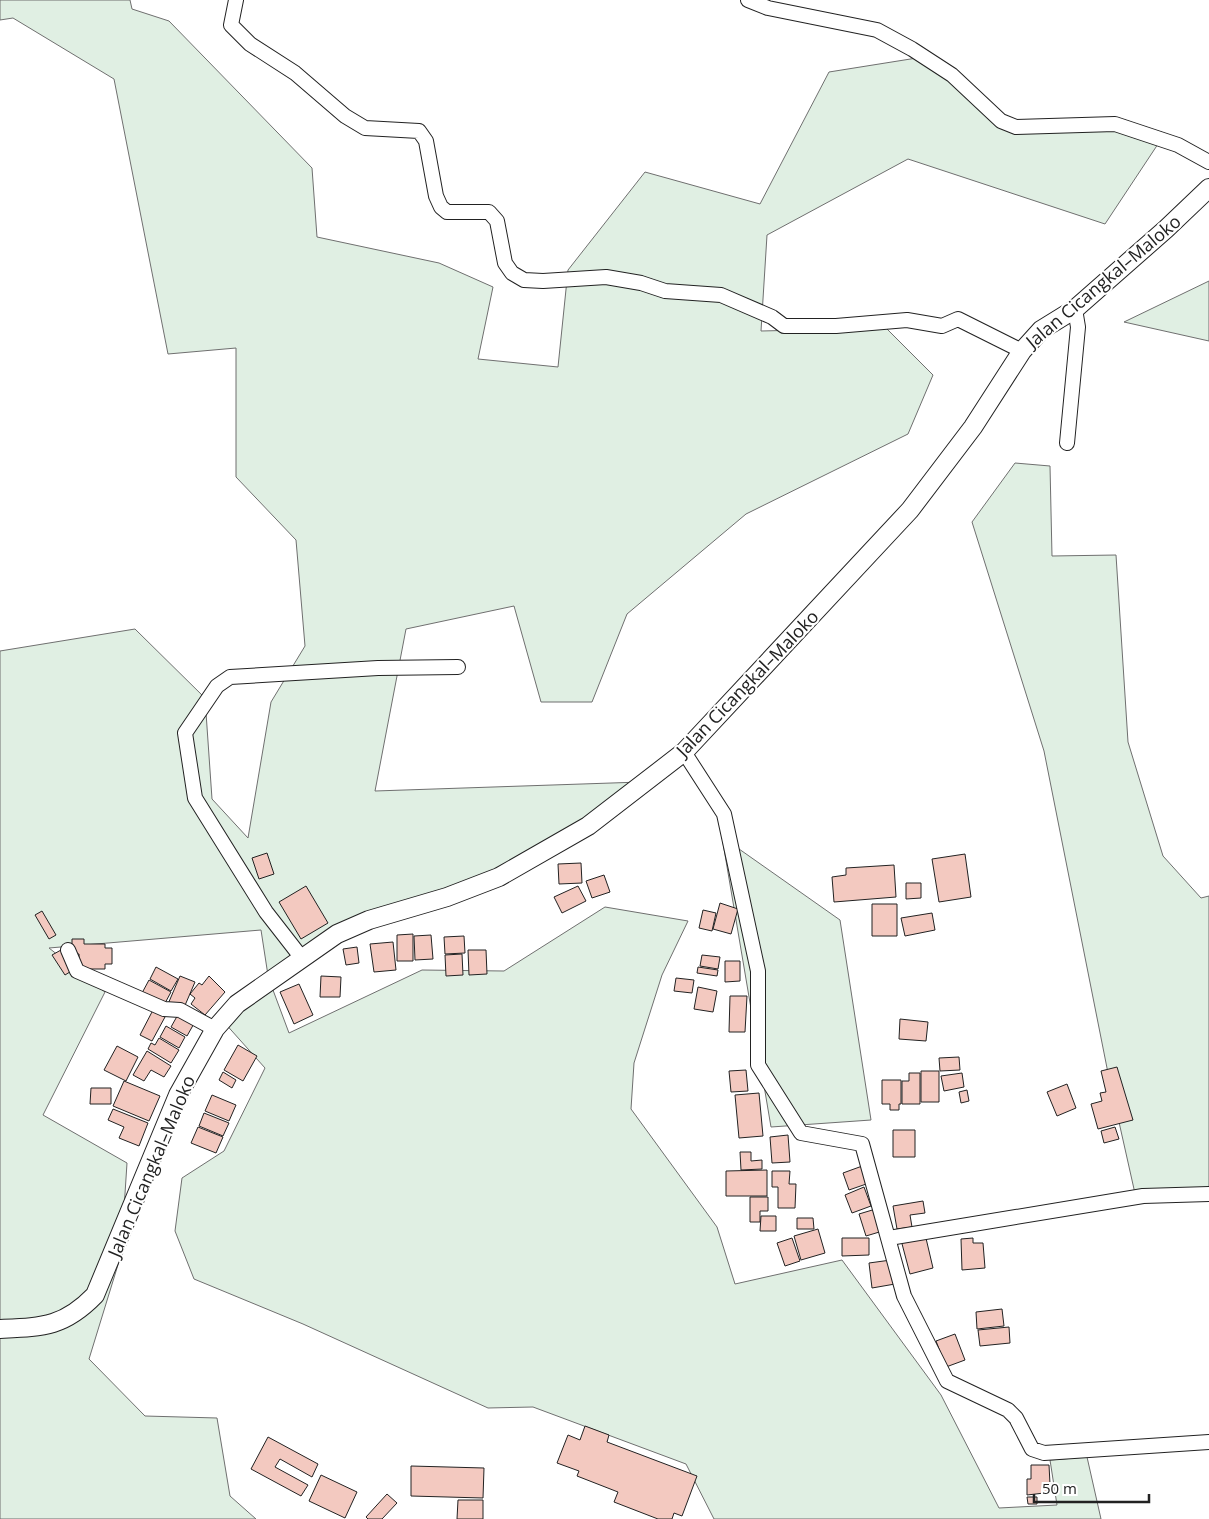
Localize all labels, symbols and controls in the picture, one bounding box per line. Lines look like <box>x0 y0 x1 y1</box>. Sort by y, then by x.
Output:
street label: Jalan Cicangkal–Maloko <box>1019 209 1186 354</box>
street label: Jalan Cicangkal–Maloko <box>669 604 823 763</box>
street label: Jalan Cicangkal–Maloko <box>101 1071 200 1262</box>
scale bar <box>1034 1472 1149 1504</box>
text: 50 m <box>1042 1478 1077 1498</box>

